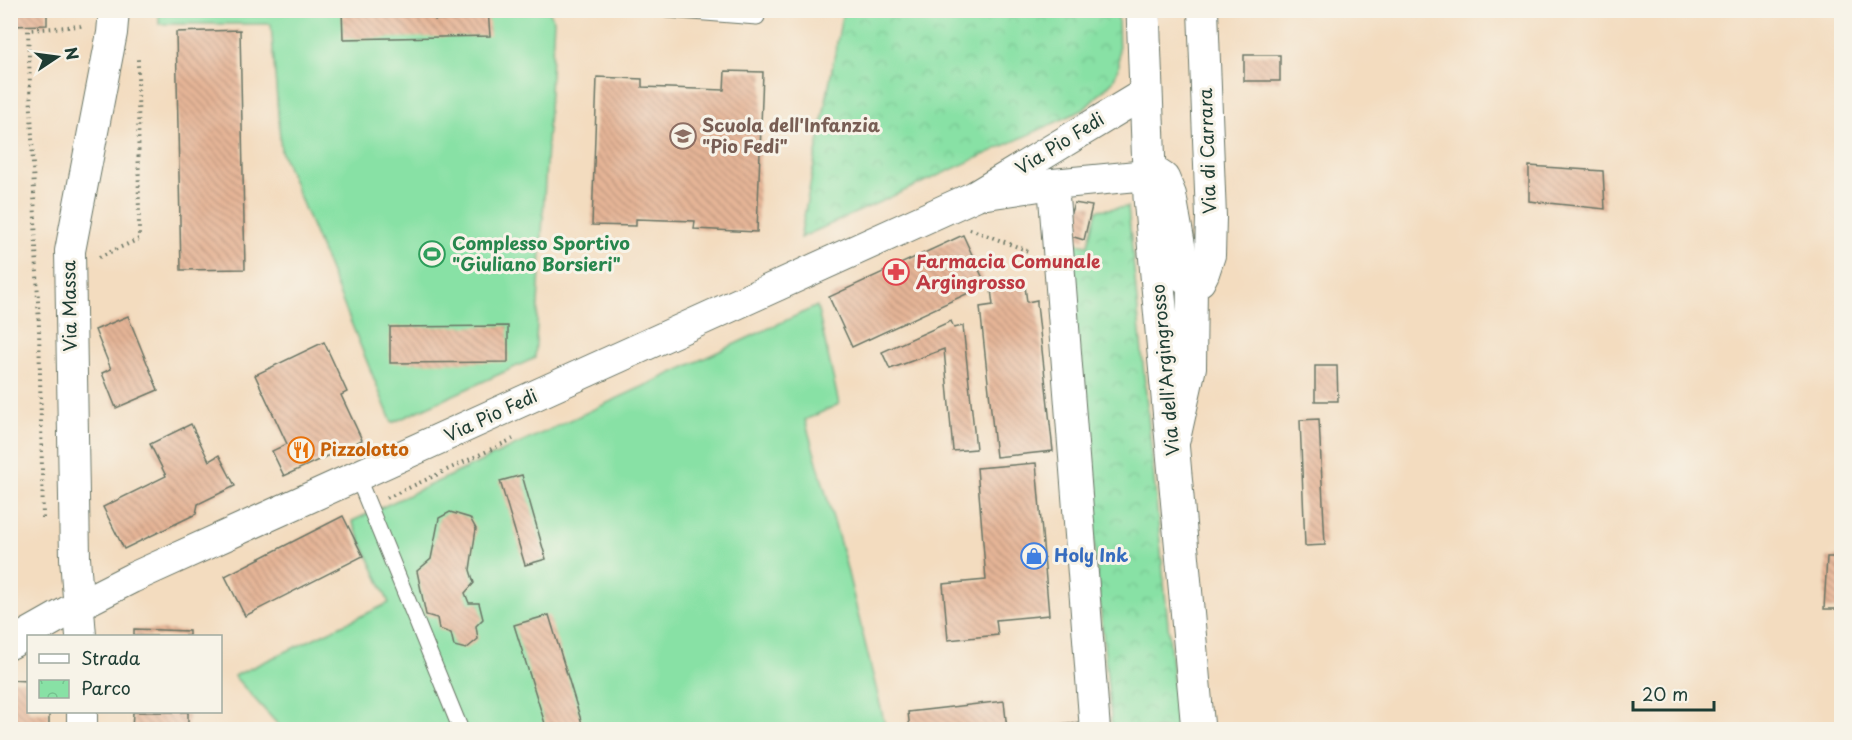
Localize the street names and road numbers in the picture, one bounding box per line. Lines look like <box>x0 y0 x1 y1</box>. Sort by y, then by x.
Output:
street label: Via di Carrara <box>1191 87 1222 214</box>
street label: Via Pio Fedi <box>1010 105 1109 181</box>
street label: Via Massa <box>54 259 83 352</box>
street label: Via dell'Argingrosso <box>1144 283 1185 457</box>
street label: Via Pio Fedi <box>439 381 541 448</box>

